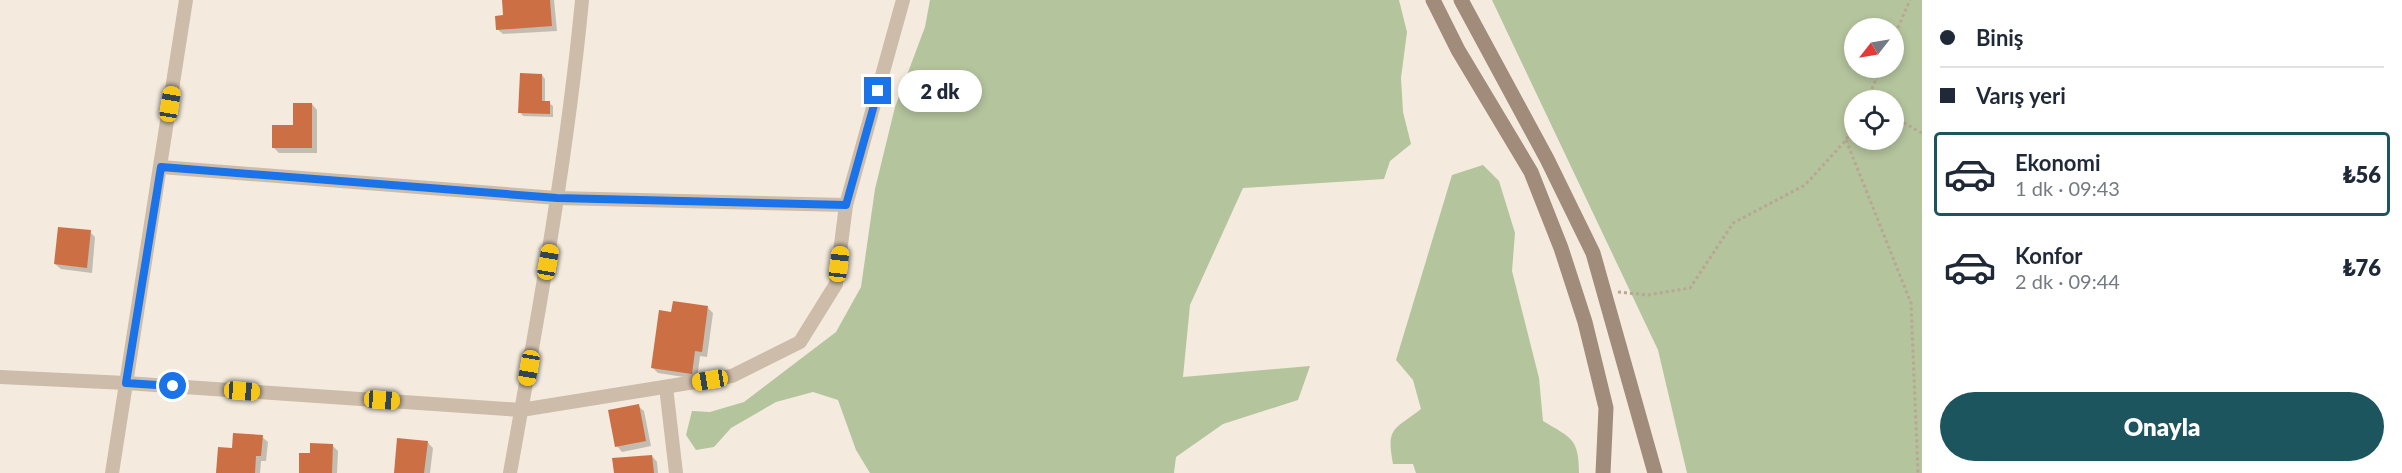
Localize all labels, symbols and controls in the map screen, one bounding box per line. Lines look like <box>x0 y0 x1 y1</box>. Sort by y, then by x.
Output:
north arrow <box>1844 18 1904 78</box>
map controls <box>1844 18 1904 150</box>
text: Biniş <box>1976 24 2024 51</box>
callout: 2 dk <box>899 70 983 112</box>
route end <box>864 77 891 104</box>
text: 2 dk <box>921 79 959 103</box>
text: Varış yeri <box>1976 82 2066 109</box>
car <box>158 85 182 123</box>
button: locate <box>1844 90 1904 150</box>
icon: car <box>1943 147 1997 201</box>
text: Ekonomi <box>2015 149 2101 176</box>
text: ₺56 <box>2343 161 2381 188</box>
text: 1 dk · 09:43 <box>2015 176 2120 200</box>
icon: car <box>1943 240 1997 294</box>
text: Konfor <box>2015 242 2083 269</box>
car <box>536 243 560 281</box>
car <box>828 245 850 283</box>
text: ₺76 <box>2343 254 2381 281</box>
text: 2 dk · 09:44 <box>2015 269 2120 293</box>
car <box>517 349 541 387</box>
car <box>691 368 729 392</box>
route start <box>159 372 186 399</box>
car <box>223 381 261 401</box>
car <box>363 390 401 410</box>
button: Onayla <box>1940 392 2384 461</box>

